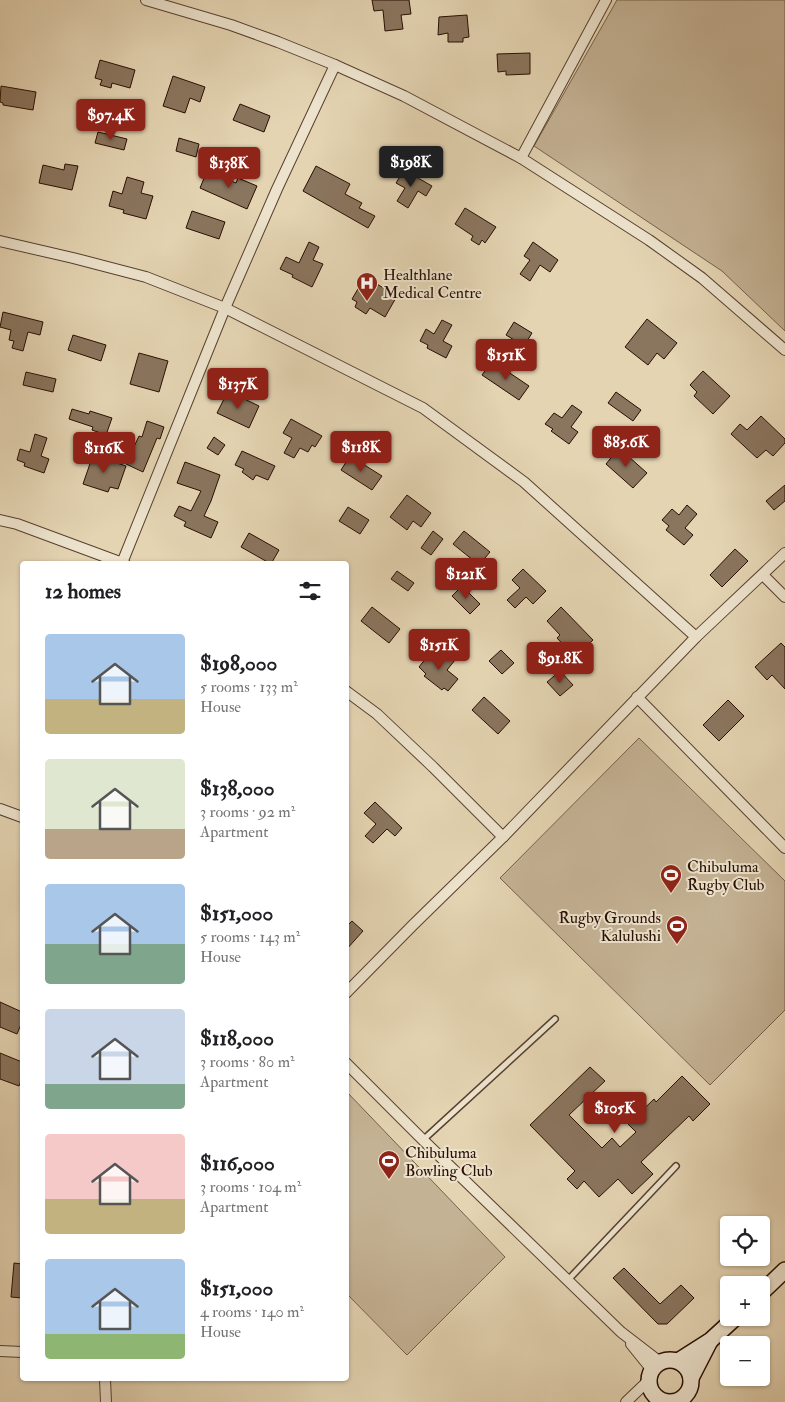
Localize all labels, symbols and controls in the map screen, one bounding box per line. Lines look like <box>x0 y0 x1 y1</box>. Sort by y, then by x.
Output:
pin: $97.4K <box>70 98 152 141</box>
text: $97.4K <box>87 105 135 125</box>
pin: $138K <box>194 146 264 189</box>
pin: $198K <box>376 146 446 188</box>
text: $198K <box>390 152 432 172</box>
text: $138K <box>209 153 249 173</box>
place label: Healthlane Medical Centre <box>383 265 482 303</box>
hospital icon: Healthlane Medical Centre <box>355 271 379 302</box>
pin: $151K <box>471 338 541 381</box>
text: $151K <box>487 345 525 365</box>
pin: $137K <box>203 368 273 410</box>
text: $137K <box>218 374 258 394</box>
pin: $85.6K <box>585 426 667 468</box>
pin: $118K <box>326 430 396 473</box>
pin: $116K <box>69 432 139 474</box>
text: $85.6K <box>603 432 649 452</box>
text: $118K <box>341 437 381 457</box>
text: $116K <box>84 438 124 458</box>
pin: $121K <box>431 558 501 600</box>
text: $121K <box>446 564 486 584</box>
icon: filters <box>296 577 324 605</box>
text: 12 homes <box>45 578 121 605</box>
pin: $151K <box>404 628 474 671</box>
text: $151K <box>420 635 458 655</box>
pin: $91.8K <box>519 642 601 684</box>
text: $91.8K <box>538 648 582 668</box>
text: $198,000 <box>200 650 277 677</box>
icon: home <box>85 654 145 714</box>
text: 5 rooms · 133 m² <box>200 677 298 697</box>
text: House <box>200 697 241 717</box>
text: $138,000 <box>200 775 275 802</box>
icon: home <box>85 779 145 839</box>
text: 3 rooms · 92 m² <box>200 802 295 822</box>
text: Apartment <box>200 822 268 842</box>
place label: Chibuluma Rugby Club <box>687 857 765 895</box>
sports icon: Chibuluma Rugby Club <box>659 863 683 894</box>
text: $151,000 <box>200 900 273 927</box>
icon: home <box>85 904 145 964</box>
place label: Rugby Grounds Kalulushi <box>558 908 661 946</box>
sports icon: Rugby Grounds Kalulushi <box>665 914 689 945</box>
text: 5 rooms · 143 m² <box>200 927 300 947</box>
text: House <box>200 947 241 967</box>
text: $118,000 <box>200 1025 274 1052</box>
icon: home <box>85 1029 145 1089</box>
text: 3 rooms · 80 m² <box>200 1052 295 1072</box>
text: Apartment <box>200 1072 268 1092</box>
pin: $105K <box>580 1092 650 1134</box>
text: $105K <box>594 1098 636 1118</box>
place label: Chibuluma Bowling Club <box>405 1143 493 1181</box>
sports icon: Chibuluma Bowling Club <box>377 1149 401 1180</box>
text: $116,000 <box>200 1150 275 1177</box>
icon: home <box>85 1154 145 1214</box>
text: 3 rooms · 104 m² <box>200 1177 301 1197</box>
text: Apartment <box>200 1197 268 1217</box>
map controls <box>720 1216 770 1386</box>
button: locate <box>720 1216 770 1266</box>
text: $151,000 <box>200 1275 273 1302</box>
button: + <box>720 1276 770 1326</box>
icon: home <box>85 1279 145 1339</box>
text: 4 rooms · 140 m² <box>200 1302 304 1322</box>
text: House <box>200 1322 241 1342</box>
button: − <box>720 1336 770 1386</box>

